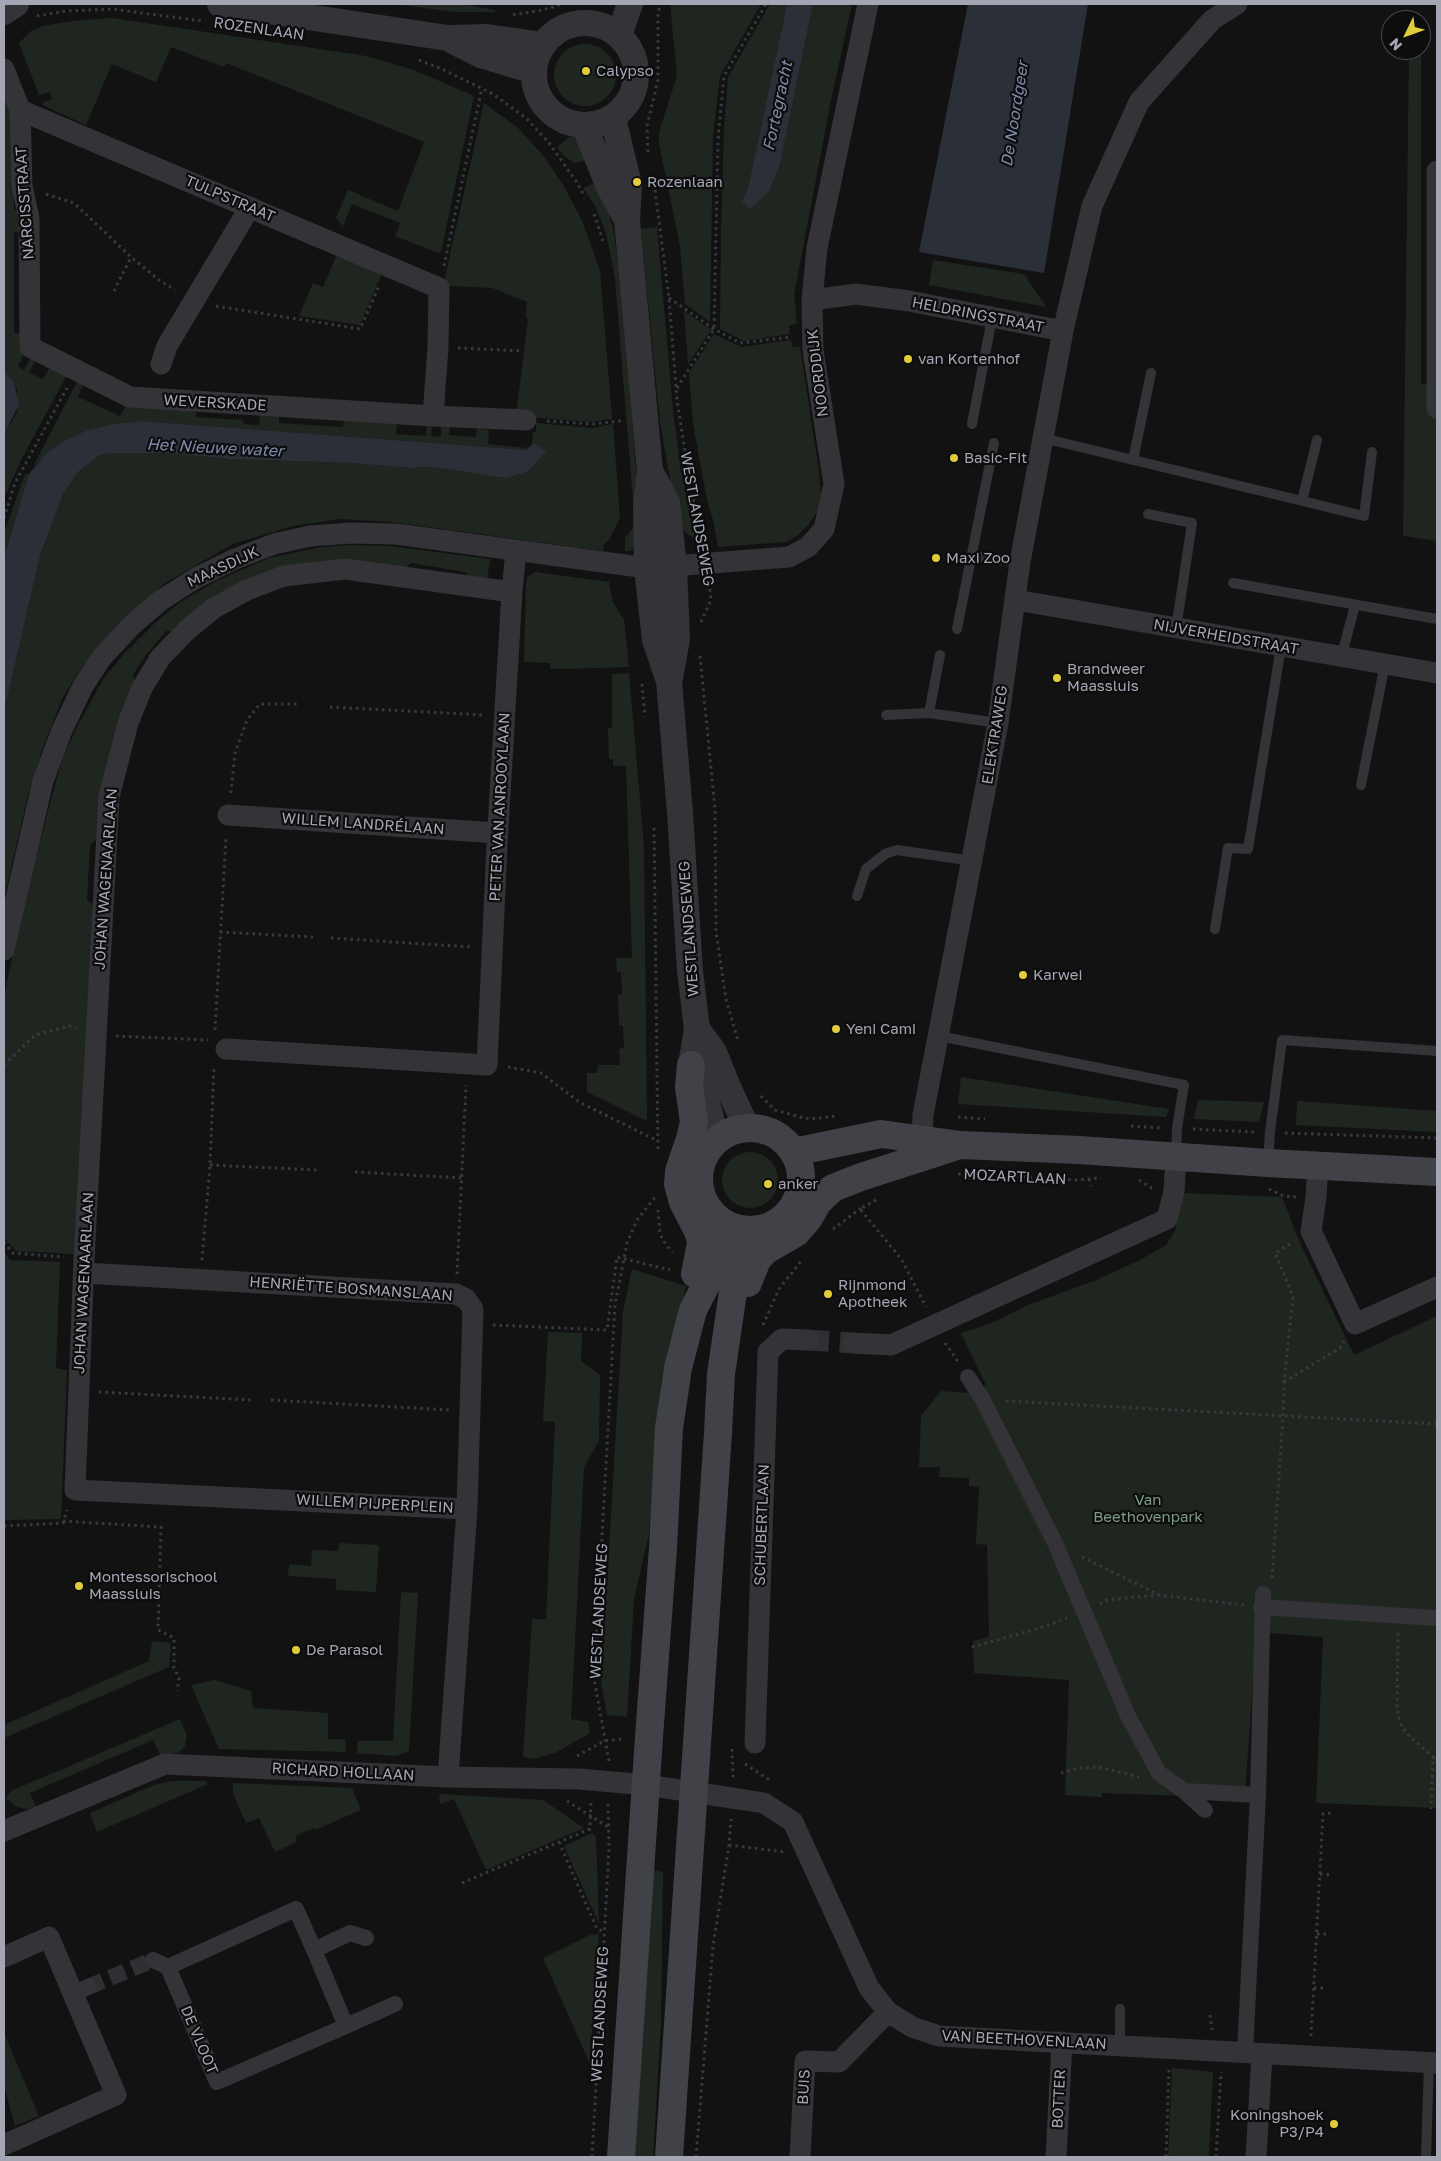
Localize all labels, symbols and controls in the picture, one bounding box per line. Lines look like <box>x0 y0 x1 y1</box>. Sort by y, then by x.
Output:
north arrow <box>1381 10 1431 60</box>
street label: ROZENLAAN <box>212 14 306 44</box>
text: N <box>1385 35 1405 54</box>
water label: Fortegracht <box>759 60 797 152</box>
water label: De Noordgeer <box>997 60 1033 168</box>
place label: Calypso <box>596 62 654 80</box>
marker: Calypso <box>580 65 592 77</box>
street label: NARCISSTRAAT <box>12 146 38 260</box>
street label: TULPSTRAAT <box>182 172 278 226</box>
place label: Rozenlaan <box>647 173 723 191</box>
marker: Rozenlaan <box>631 176 643 188</box>
street label: HELDRINGSTRAAT <box>911 293 1045 337</box>
street label: NOORDDIJK <box>804 328 832 418</box>
place label: van Kortenhof <box>918 350 1020 368</box>
marker: van Kortenhof <box>902 353 914 365</box>
street label: WEVERSKADE <box>163 391 267 415</box>
water label: Het Nieuwe water <box>146 435 284 461</box>
place label: Basic-Fit <box>964 449 1027 467</box>
street label: WESTLANDSEWEG <box>676 450 718 588</box>
marker: Basic-Fit <box>948 452 960 464</box>
street label: MAASDIJK <box>184 543 262 591</box>
place label: Maxi Zoo <box>946 549 1010 567</box>
marker: Maxi Zoo <box>930 552 942 564</box>
street label: NIJVERHEIDSTRAAT <box>1152 615 1300 659</box>
place label: Brandweer Maassluis <box>1067 660 1145 695</box>
marker: Brandweer Maassluis <box>1051 672 1063 684</box>
street label: ELEKTRAWEG <box>978 684 1012 786</box>
street label: PETER VAN ANROOYLAAN <box>486 712 514 902</box>
street label: JOHAN WAGENAARLAAN <box>91 788 121 970</box>
street label: WILLEM LANDRÉLAAN <box>281 809 445 839</box>
street label: WESTLANDSEWEG <box>675 861 703 997</box>
place label: Karwei <box>1033 966 1083 984</box>
marker: Karwei <box>1017 969 1029 981</box>
place label: Yeni Cami <box>846 1020 916 1038</box>
marker: Yeni Cami <box>830 1023 842 1035</box>
street label: MOZARTLAAN <box>963 1165 1067 1189</box>
place label: anker <box>778 1175 818 1193</box>
marker: anker <box>762 1178 774 1190</box>
street label: JOHAN WAGENAARLAAN <box>70 1192 98 1374</box>
street label: HENRIËTTE BOSMANSLAAN <box>249 1273 453 1305</box>
place label: Rijnmond Apotheek <box>838 1276 907 1311</box>
marker: Rijnmond Apotheek <box>822 1288 834 1300</box>
street label: SCHUBERTLAAN <box>751 1464 773 1586</box>
street label: WILLEM PIJPERPLEIN <box>296 1491 454 1517</box>
park label: Van Beethovenpark <box>1093 1491 1203 1526</box>
street label: WESTLANDSEWEG <box>586 1543 612 1679</box>
place label: Montessorischool Maassluis <box>89 1568 218 1603</box>
marker: Montessorischool Maassluis <box>73 1580 85 1592</box>
place label: De Parasol <box>306 1641 383 1659</box>
marker: De Parasol <box>290 1644 302 1656</box>
street label: RICHARD HOLLAAN <box>271 1759 415 1785</box>
street label: WESTLANDSEWEG <box>587 1946 613 2082</box>
street label: DE VLOOT <box>177 2003 221 2077</box>
street label: VAN BEETHOVENLAAN <box>941 2027 1107 2053</box>
street label: BUIS <box>794 2069 814 2105</box>
street label: BOTTER <box>1048 2069 1070 2129</box>
place label: Koningshoek P3/P4 <box>1230 2106 1324 2141</box>
marker: Koningshoek P3/P4 <box>1328 2118 1340 2130</box>

